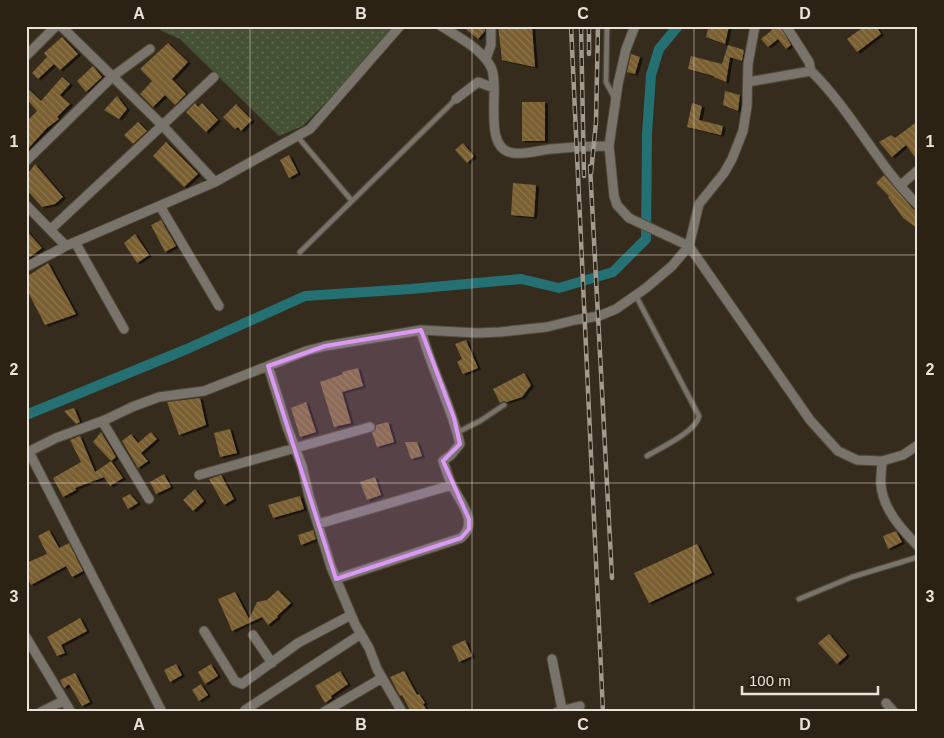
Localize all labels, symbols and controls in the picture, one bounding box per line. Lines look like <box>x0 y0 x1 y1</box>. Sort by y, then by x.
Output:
text: A <box>133 5 145 22</box>
text: B <box>355 5 367 22</box>
text: C <box>577 5 589 22</box>
text: D <box>799 5 811 22</box>
text: 1 <box>10 133 19 150</box>
text: 1 <box>926 133 935 150</box>
text: 2 <box>10 361 19 378</box>
text: 2 <box>926 361 935 378</box>
text: 3 <box>10 588 19 605</box>
text: 3 <box>926 588 935 605</box>
scale bar <box>742 663 878 695</box>
text: 100 m <box>749 672 791 689</box>
text: A <box>133 716 145 733</box>
text: B <box>355 716 367 733</box>
text: C <box>577 716 589 733</box>
text: D <box>799 716 811 733</box>

